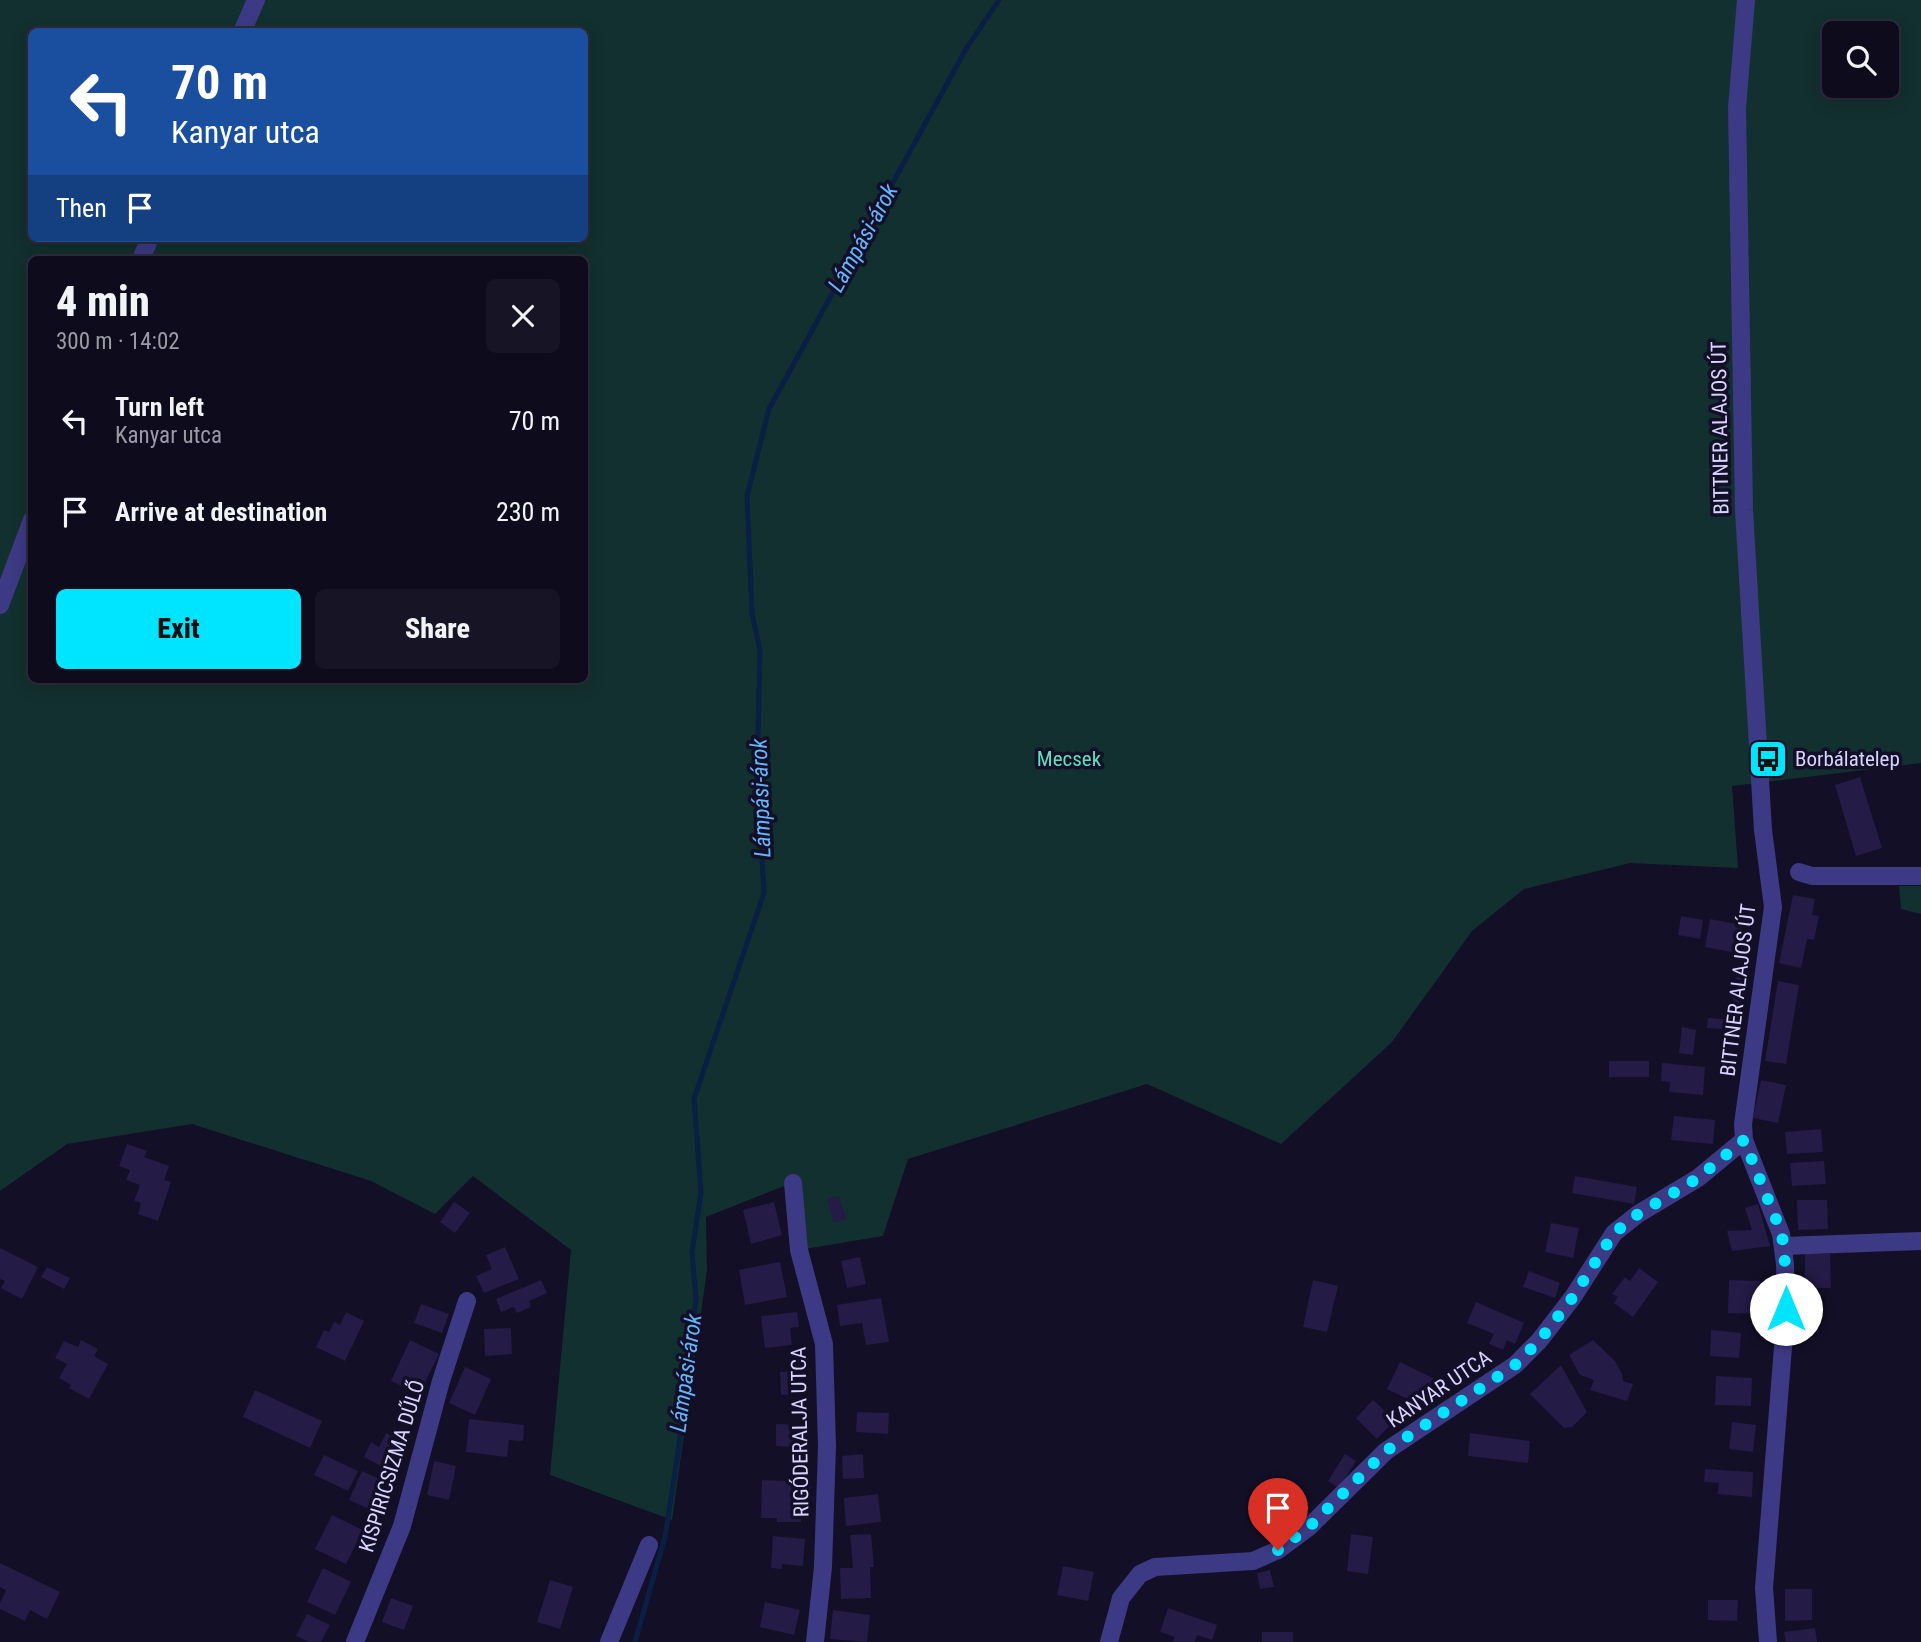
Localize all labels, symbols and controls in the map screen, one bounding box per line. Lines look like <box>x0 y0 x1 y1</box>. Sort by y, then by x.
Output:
map controls <box>1822 21 1899 98</box>
button: search <box>1822 21 1899 98</box>
text: 70 m <box>171 54 268 111</box>
icon: left <box>56 56 147 147</box>
text: Kanyar utca <box>171 113 320 151</box>
water label: Lámpási-árok <box>822 179 904 297</box>
icon: arrive <box>121 189 159 227</box>
text: Then <box>56 193 107 223</box>
text: 4 min <box>56 277 150 326</box>
button: close <box>486 279 560 353</box>
text: 300 m · 14:02 <box>56 328 180 355</box>
street label: BITTNER ALAJOS ÚT <box>1706 341 1734 515</box>
text: Turn left <box>115 392 204 422</box>
icon: left <box>56 402 94 440</box>
text: 70 m <box>509 406 560 436</box>
text: Kanyar utca <box>115 422 222 449</box>
icon: arrive <box>56 493 94 531</box>
text: Arrive at destination <box>115 497 327 527</box>
text: 230 m <box>496 497 560 527</box>
button: Exit <box>56 589 301 669</box>
button: Share <box>315 589 560 669</box>
water label: Lámpási-árok <box>745 737 777 858</box>
bus stop icon: Borbálatelep <box>1747 738 1789 780</box>
park label: Mecsek <box>1037 747 1102 771</box>
place label: Borbálatelep <box>1795 747 1900 771</box>
street label: BITTNER ALAJOS ÚT <box>1716 902 1760 1078</box>
position arrow <box>1749 1272 1823 1346</box>
water label: Lámpási-árok <box>664 1311 708 1434</box>
street label: KANYAR UTCA <box>1382 1345 1496 1433</box>
street label: RIGÓDERALJA UTCA <box>787 1347 813 1517</box>
street label: KISPIRICSIZMA DŰLŐ <box>354 1377 430 1555</box>
pin <box>1248 1478 1308 1550</box>
icon: arrive <box>1259 1489 1297 1527</box>

